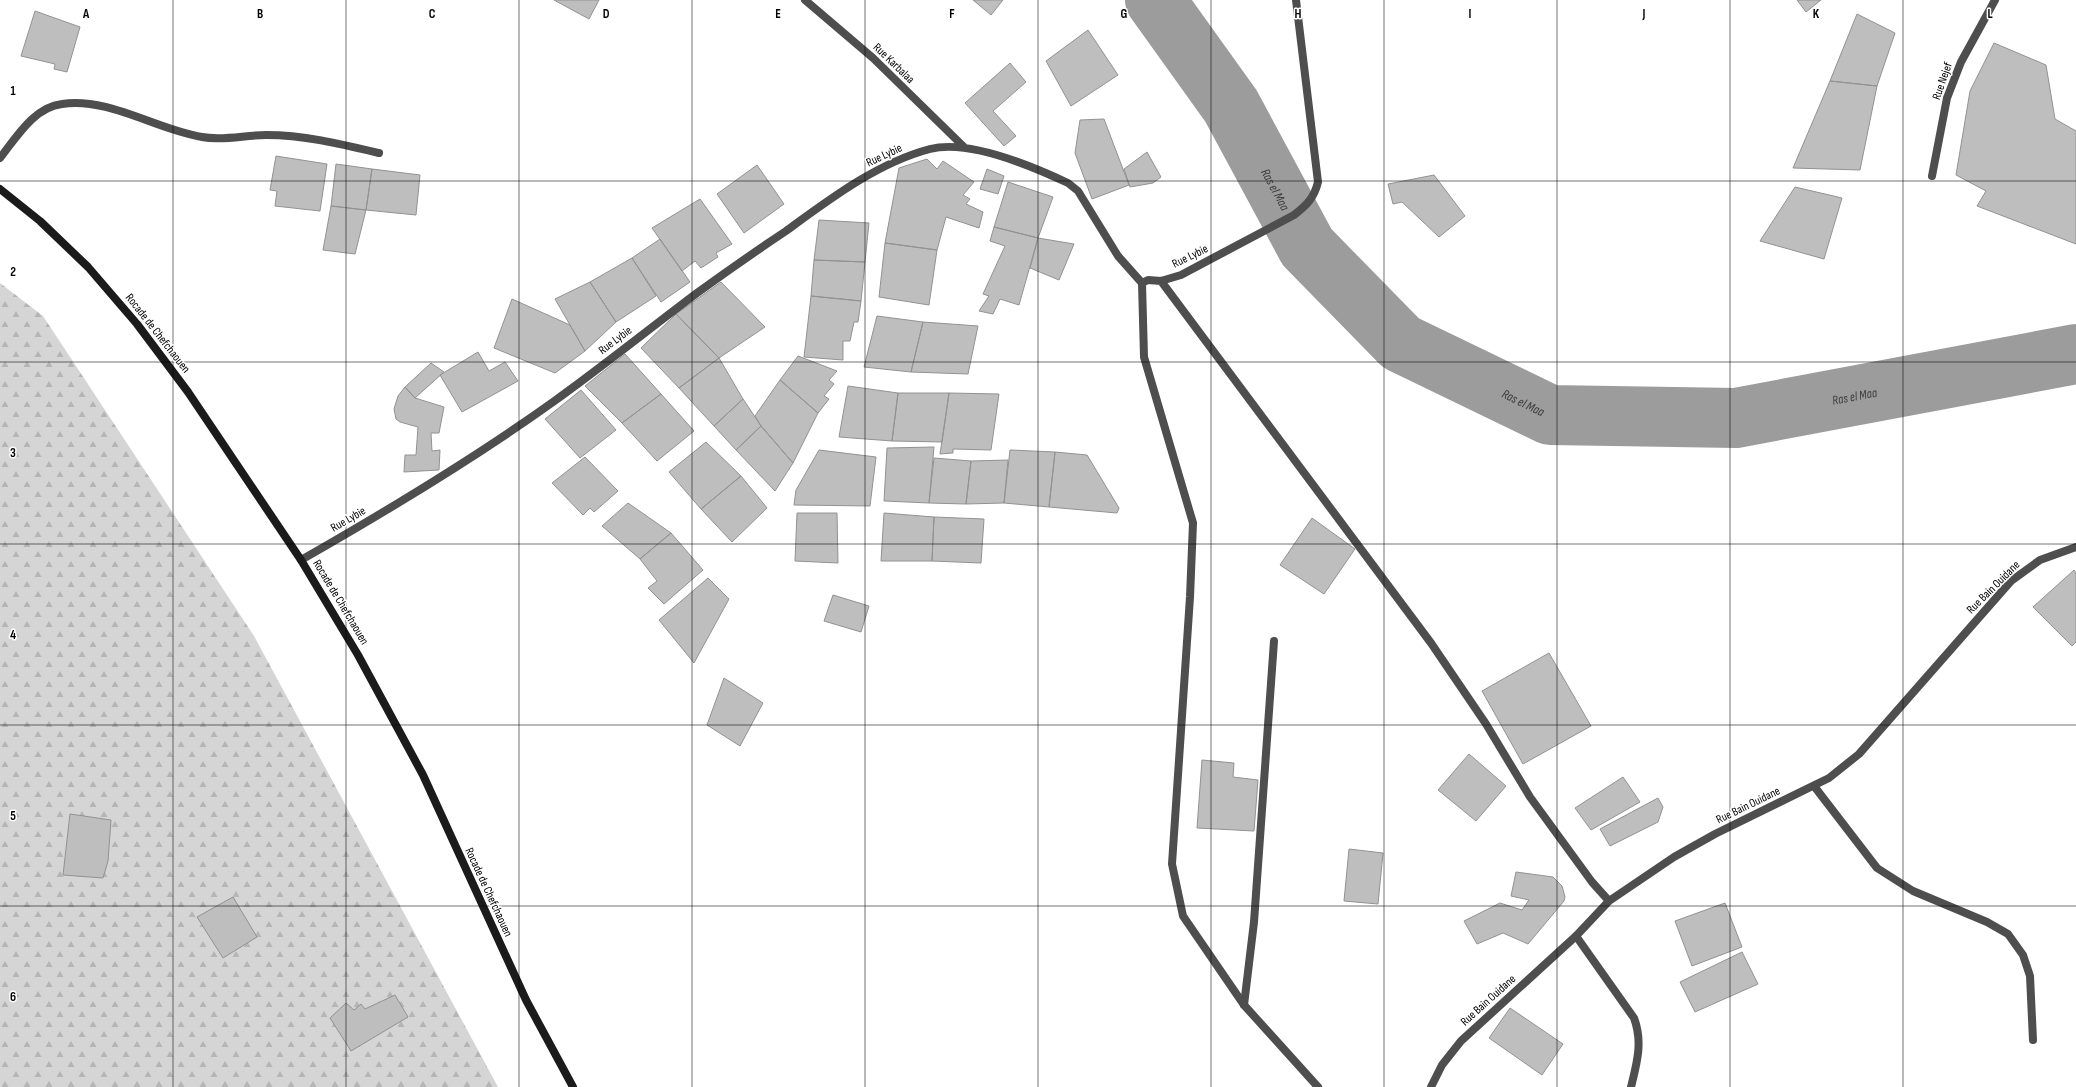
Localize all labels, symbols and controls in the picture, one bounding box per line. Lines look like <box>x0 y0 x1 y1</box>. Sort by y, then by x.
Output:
text: A <box>82 6 90 22</box>
text: B <box>257 6 263 22</box>
text: C <box>429 6 436 22</box>
text: D <box>603 6 610 22</box>
text: E <box>775 6 781 22</box>
text: F <box>949 6 955 22</box>
text: G <box>1121 6 1128 22</box>
text: H <box>1295 6 1302 22</box>
text: I <box>1469 6 1472 22</box>
text: J <box>1642 6 1646 22</box>
text: K <box>1813 6 1820 22</box>
text: L <box>1987 6 1993 22</box>
street label: Rue Karbalaa <box>870 40 918 87</box>
street label: Rue Nejef <box>1929 60 1956 102</box>
text: 1 <box>10 83 16 99</box>
street label: Rue Lybie <box>864 141 905 170</box>
water label: Ras el Maa <box>1257 166 1293 214</box>
street label: Rue Lybie <box>1170 241 1211 272</box>
text: 2 <box>10 264 16 280</box>
street label: Rocade de Chefchaouen <box>122 291 193 376</box>
street label: Rue Lybie <box>596 323 635 358</box>
water label: Ras el Maa <box>1831 385 1879 409</box>
water label: Ras el Maa <box>1499 386 1548 420</box>
text: 3 <box>10 445 16 461</box>
street label: Rue Lybie <box>328 503 369 535</box>
street label: Rocade de Chefchaouen <box>309 557 372 648</box>
street label: Rue Bain Ouidane <box>1964 557 2023 617</box>
text: 4 <box>10 627 16 643</box>
street label: Rue Bain Ouidane <box>1714 783 1783 827</box>
text: 5 <box>10 808 16 824</box>
street label: Rocade de Chefchaouen <box>461 845 516 939</box>
street label: Rue Bain Ouidane <box>1458 971 1519 1029</box>
text: 6 <box>10 989 16 1005</box>

